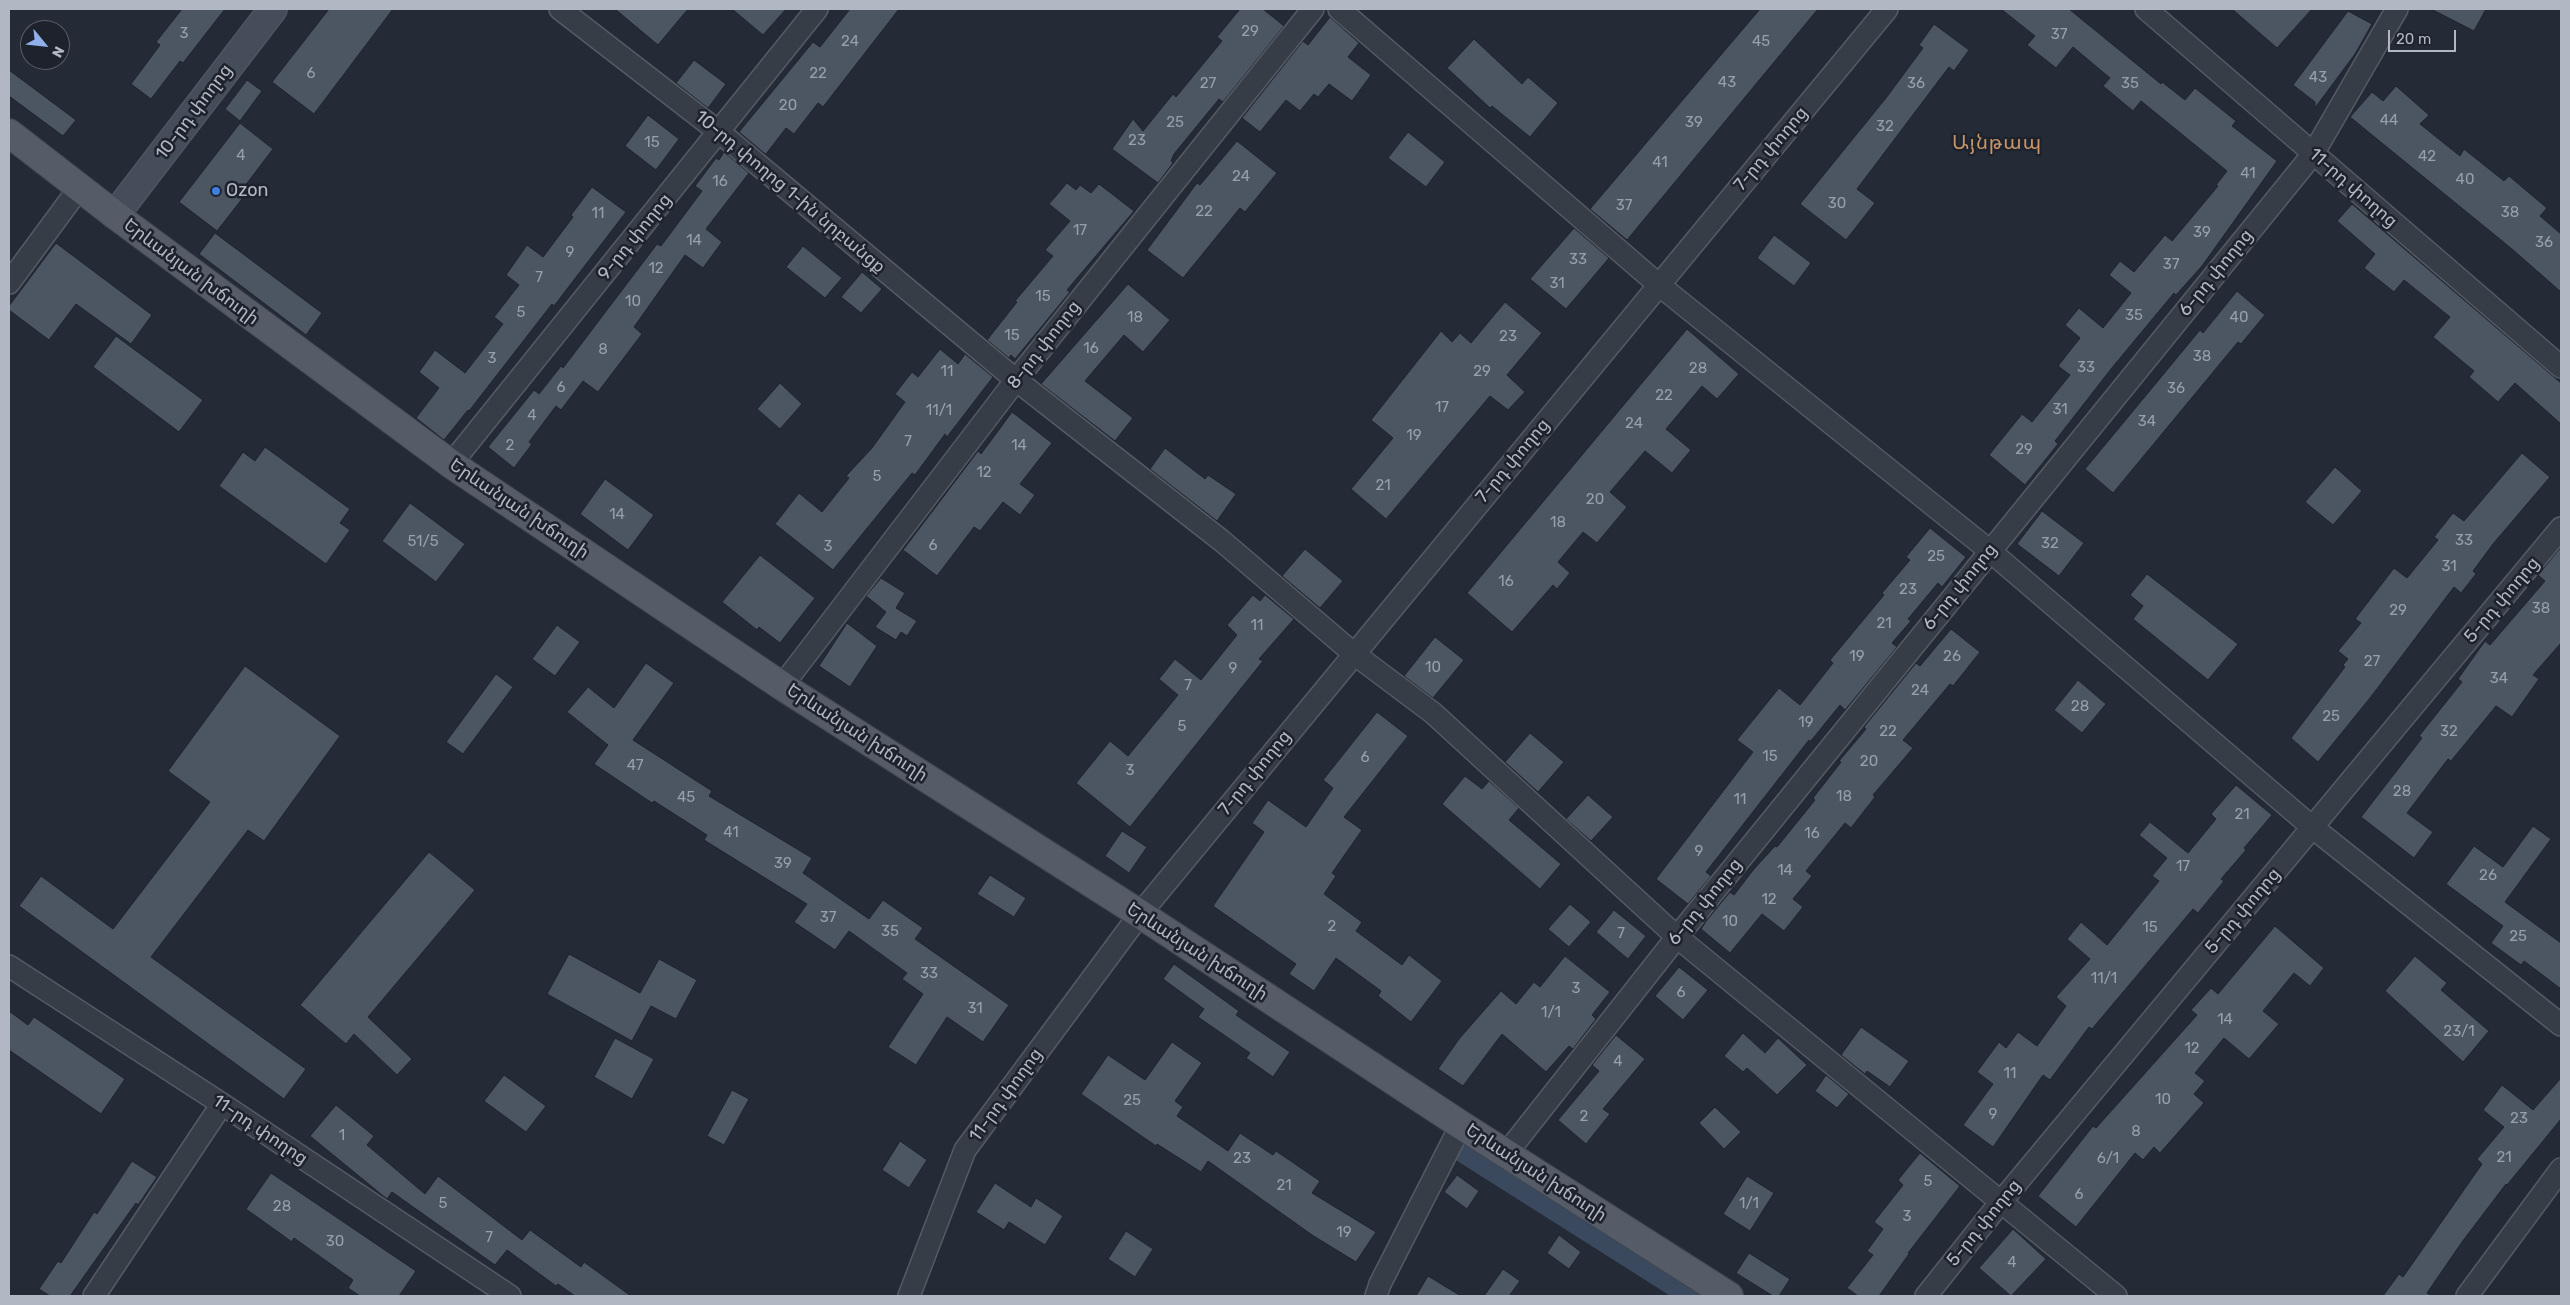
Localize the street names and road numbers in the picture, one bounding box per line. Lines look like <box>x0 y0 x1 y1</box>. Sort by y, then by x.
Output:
street label: 10-րդ փողոց <box>151 60 237 164</box>
street label: 7-րդ փողոց <box>1730 102 1812 196</box>
street label: 10-րդ փողոց 1-ին նրբանցք <box>690 106 890 278</box>
street label: 11-րդ փողոց <box>2304 144 2402 232</box>
street label: 9-րդ փողոց <box>594 189 676 285</box>
street label: Երևանյան խճուղի <box>119 214 263 330</box>
street label: 6-րդ փողոց <box>2174 225 2258 321</box>
street label: 8-րդ փողոց <box>1003 297 1085 393</box>
street label: 7-րդ փողոց <box>1472 414 1554 508</box>
street label: Երևանյան խճուղի <box>445 454 593 564</box>
street label: 6-րդ փողոց <box>1918 539 2002 635</box>
street label: 5-րդ փողոց <box>2460 553 2544 647</box>
street label: Երևանյան խճուղի <box>782 679 932 787</box>
street label: 7-րդ փողոց <box>1214 726 1296 820</box>
street label: 6-րդ փողոց <box>1663 854 1747 950</box>
street label: 5-րդ փողոց <box>2201 864 2285 958</box>
street label: Երևանյան խճուղի <box>1122 898 1272 1006</box>
street label: 11-րդ փողոց <box>965 1044 1047 1146</box>
street label: 11-րդ փողոց <box>208 1090 312 1170</box>
street label: Երևանյան խճուղի <box>1461 1119 1611 1227</box>
street label: 5-րդ փողոց <box>1942 1175 2026 1271</box>

